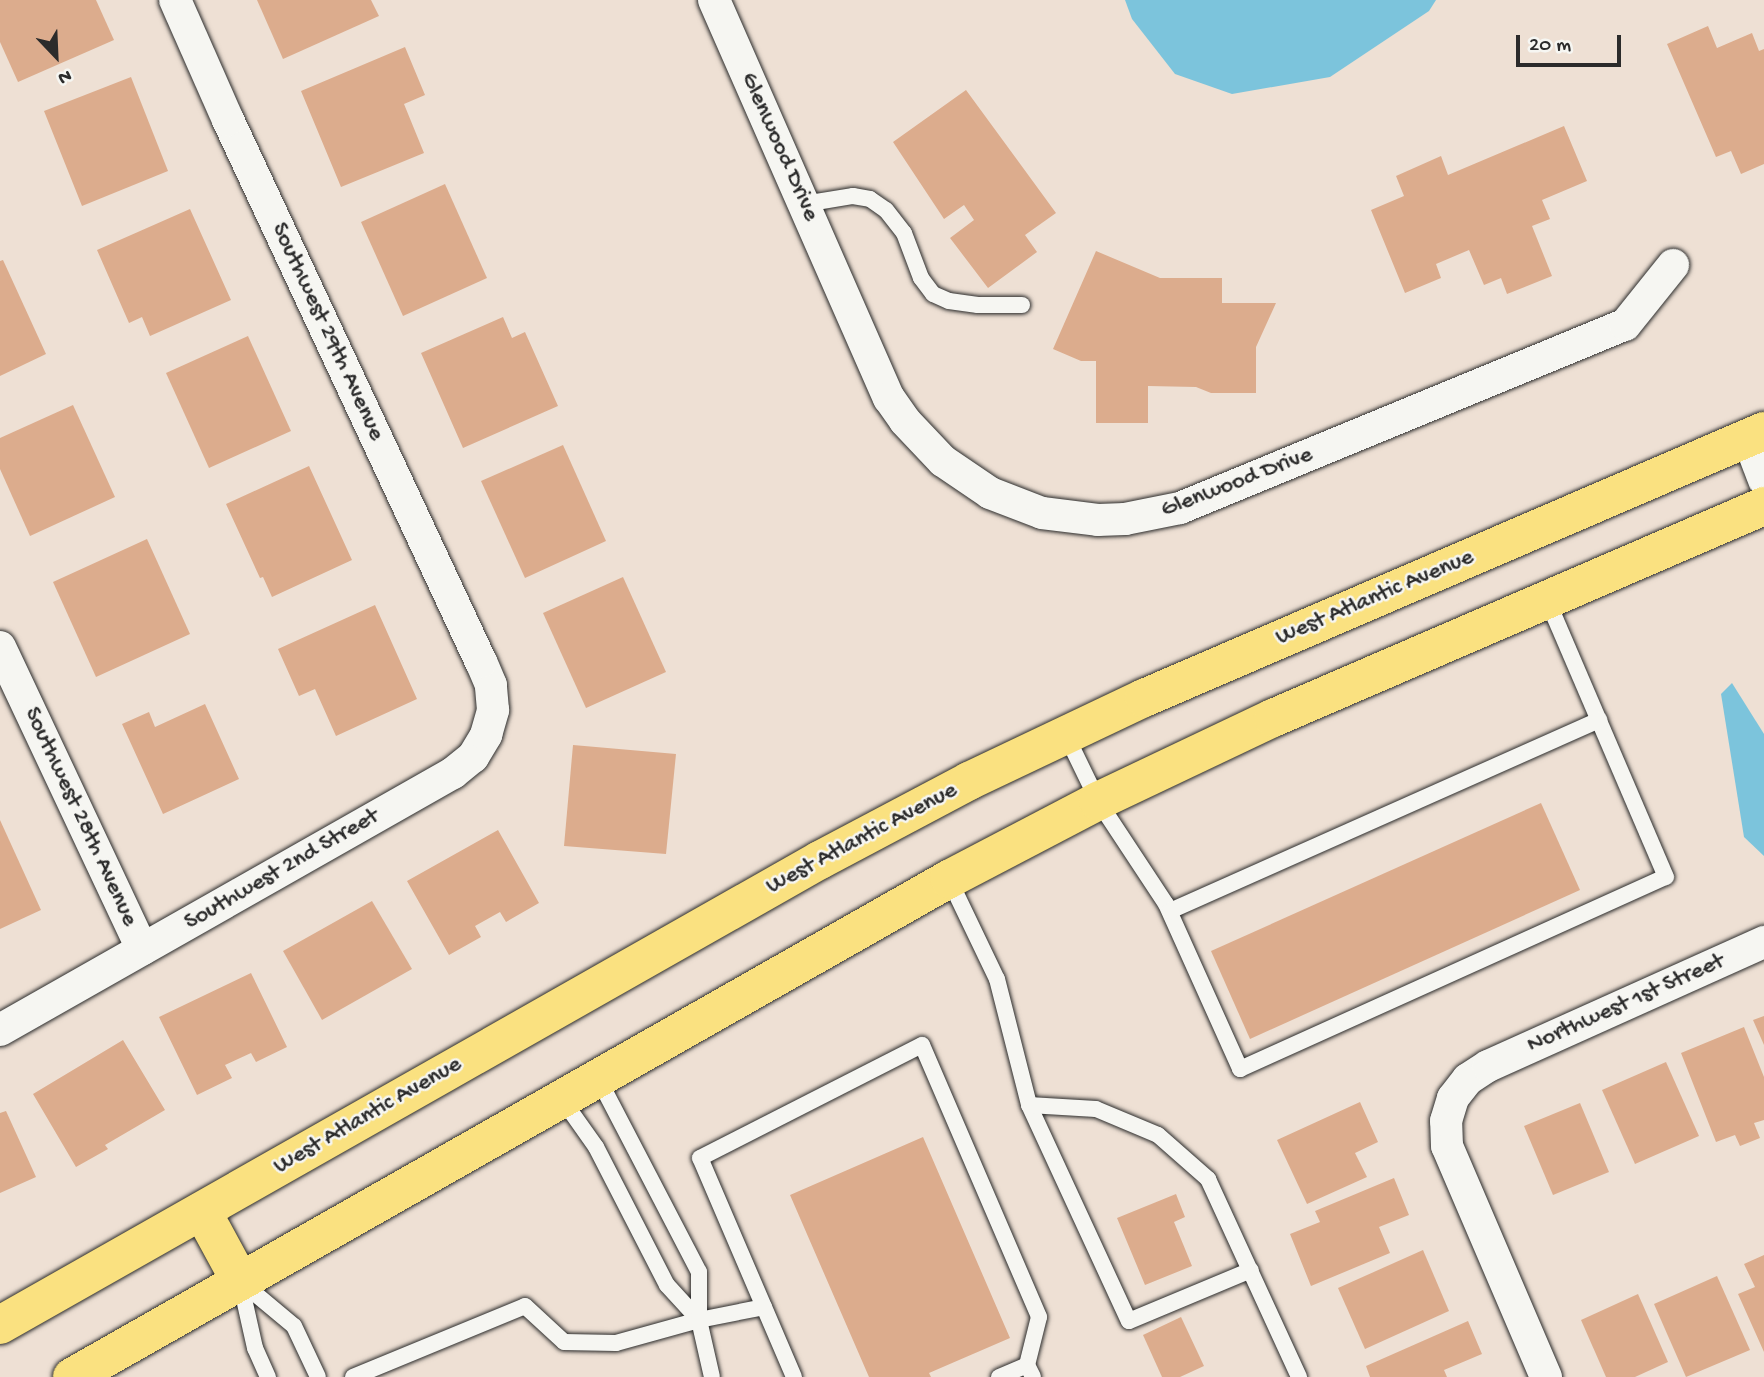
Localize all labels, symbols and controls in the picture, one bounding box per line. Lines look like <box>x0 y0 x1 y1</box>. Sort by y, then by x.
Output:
north arrow <box>21 21 91 91</box>
scale bar <box>1519 21 1624 65</box>
text: 20 m <box>1529 34 1571 59</box>
text: N <box>54 63 75 89</box>
street label: Glenwood Drive <box>733 68 825 226</box>
street label: Southwest 29th Avenue <box>264 218 390 446</box>
street label: Glenwood Drive <box>1157 441 1317 525</box>
street label: West Atlantic Avenue <box>1272 543 1478 653</box>
street label: Southwest 28th Avenue <box>17 703 143 931</box>
street label: West Atlantic Avenue <box>762 777 962 901</box>
street label: Southwest 2nd Street <box>180 803 384 937</box>
street label: Northwest 1st Street <box>1523 948 1729 1060</box>
street label: West Atlantic Avenue <box>269 1051 467 1181</box>

